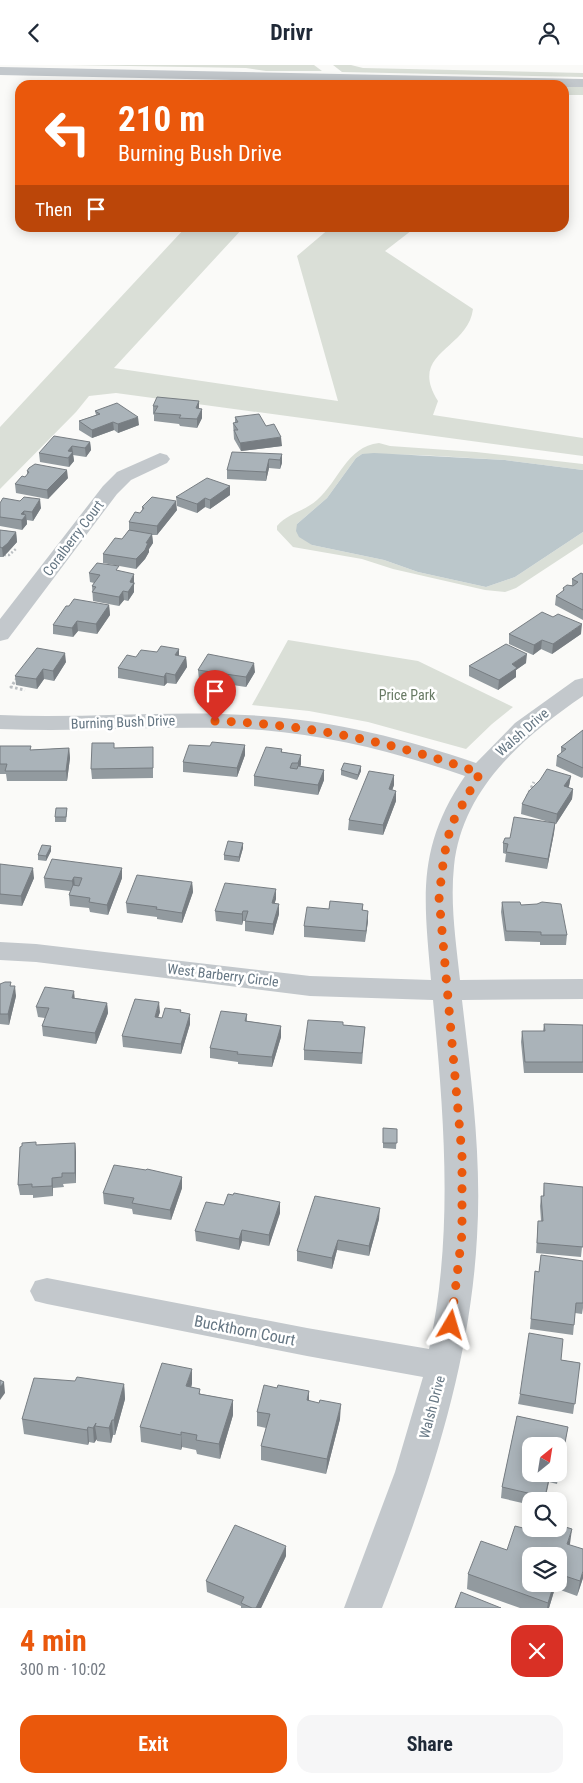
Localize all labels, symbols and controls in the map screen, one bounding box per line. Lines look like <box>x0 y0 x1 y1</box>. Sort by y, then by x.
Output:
icon: back <box>20 19 48 47</box>
icon: person <box>535 19 563 47</box>
text: Drivr <box>270 20 313 45</box>
text: 210 m <box>118 99 205 140</box>
icon: left <box>35 100 100 165</box>
text: Burning Bush Drive <box>118 141 282 166</box>
icon: arrive <box>82 195 110 223</box>
text: Then <box>35 198 72 221</box>
street label: Coralberry Court <box>39 497 107 579</box>
pin <box>194 670 236 721</box>
icon: arrive <box>201 677 229 705</box>
park label: Price Park <box>379 687 436 703</box>
street label: Walsh Drive <box>492 704 552 759</box>
street label: Burning Bush Drive <box>71 712 176 732</box>
street label: West Barberry Circle <box>166 960 280 990</box>
position arrow <box>424 1298 476 1350</box>
street label: Buckthorn Court <box>193 1311 297 1350</box>
street label: Walsh Drive <box>416 1373 448 1440</box>
north arrow <box>522 1437 568 1483</box>
map controls <box>522 1437 567 1592</box>
button: search <box>522 1492 567 1537</box>
button: layers <box>522 1547 567 1592</box>
text: 4 min <box>20 1623 87 1658</box>
button: close <box>511 1625 563 1677</box>
text: 300 m · 10:02 <box>20 1660 106 1679</box>
button: Exit <box>20 1715 287 1773</box>
button: Share <box>297 1715 563 1773</box>

